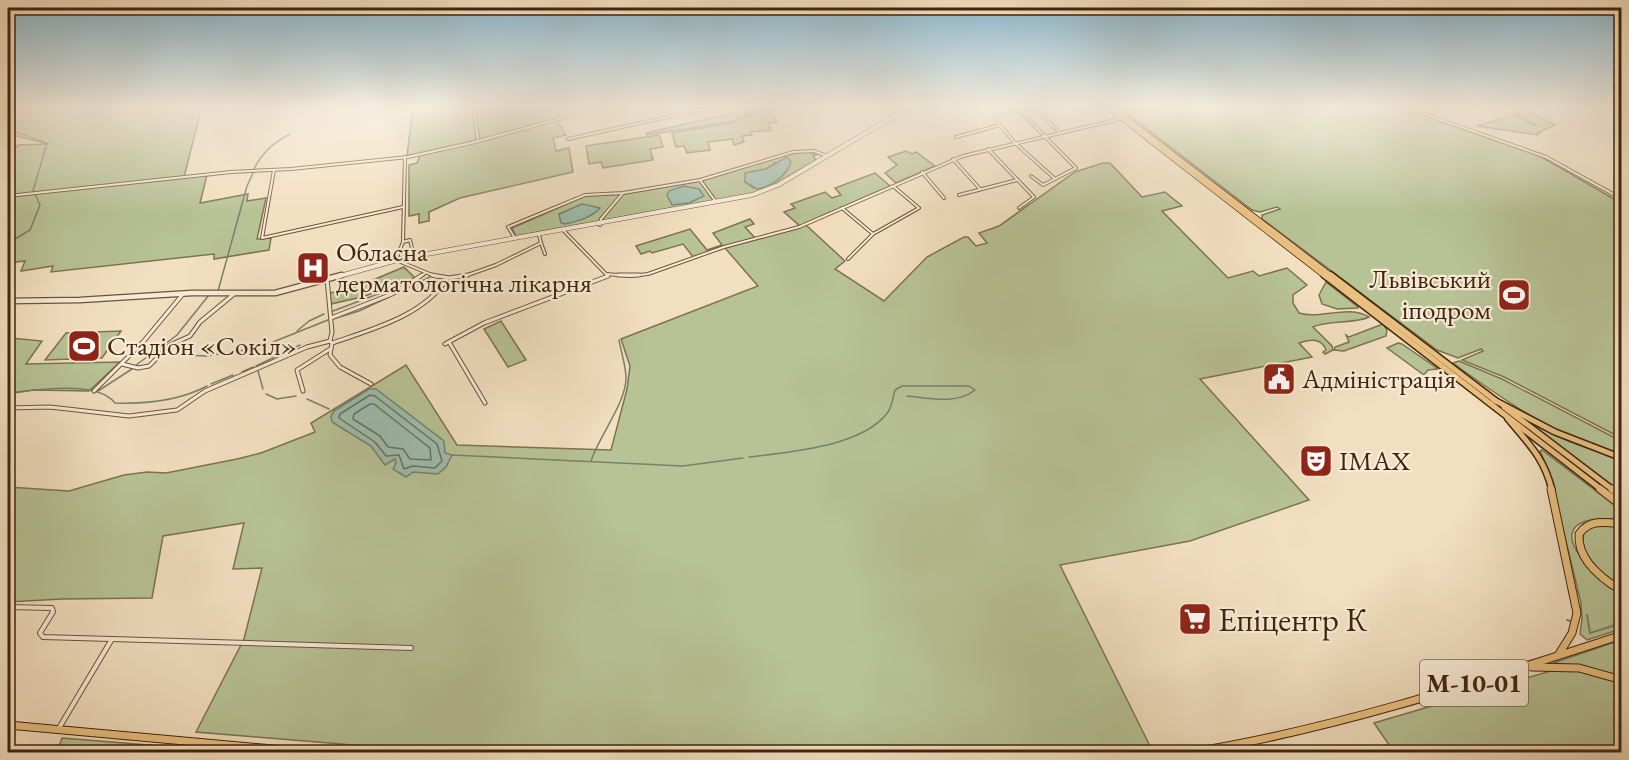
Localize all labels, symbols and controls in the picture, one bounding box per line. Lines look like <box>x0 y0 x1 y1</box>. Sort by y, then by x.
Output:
place label: Обласна дерматологічна лікарня <box>336 234 592 300</box>
hospital icon: Обласна дерматологічна лікарня <box>295 250 331 286</box>
place label: Львівський іподром <box>1369 261 1491 327</box>
sports icon: Львівський іподром <box>1496 277 1532 313</box>
sports icon: Стадіон «Сокіл» <box>66 328 102 364</box>
place label: Стадіон «Сокіл» <box>107 328 297 363</box>
public building icon: Адміністрація <box>1261 361 1297 397</box>
place label: Адміністрація <box>1301 361 1456 396</box>
theatre icon: IMAX <box>1298 443 1334 479</box>
place label: IMAX <box>1339 443 1410 478</box>
place label: Епіцентр К <box>1218 598 1368 641</box>
supermarket icon: Епіцентр К <box>1177 601 1213 637</box>
road number: М-10-01 <box>1420 660 1528 706</box>

